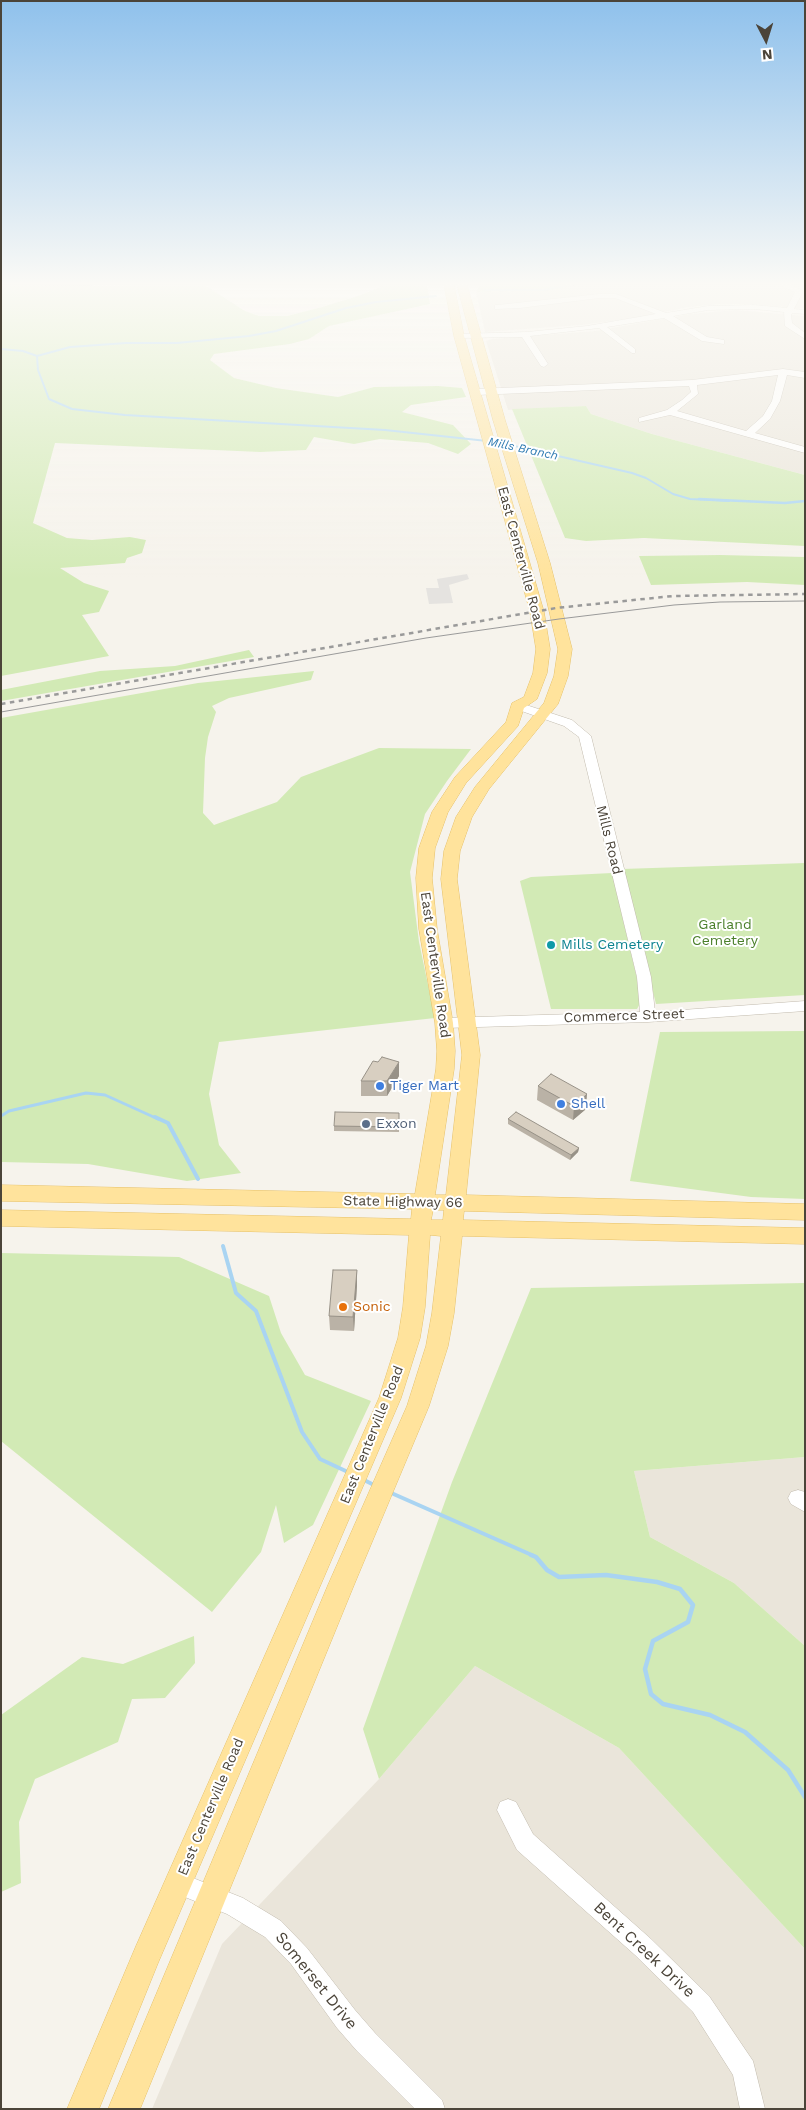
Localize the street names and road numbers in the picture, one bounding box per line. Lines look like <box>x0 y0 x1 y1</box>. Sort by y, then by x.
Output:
street label: East Centerville Road <box>494 485 548 631</box>
street label: Mills Road <box>592 804 626 876</box>
street label: East Centerville Road <box>416 891 454 1039</box>
street label: Commerce Street <box>563 1005 685 1027</box>
street label: State Highway 66 <box>343 1193 463 1211</box>
street label: East Centerville Road <box>337 1364 407 1506</box>
street label: East Centerville Road <box>174 1736 248 1878</box>
street label: Bent Creek Drive <box>589 1898 699 2002</box>
street label: Somerset Drive <box>271 1928 361 2034</box>

